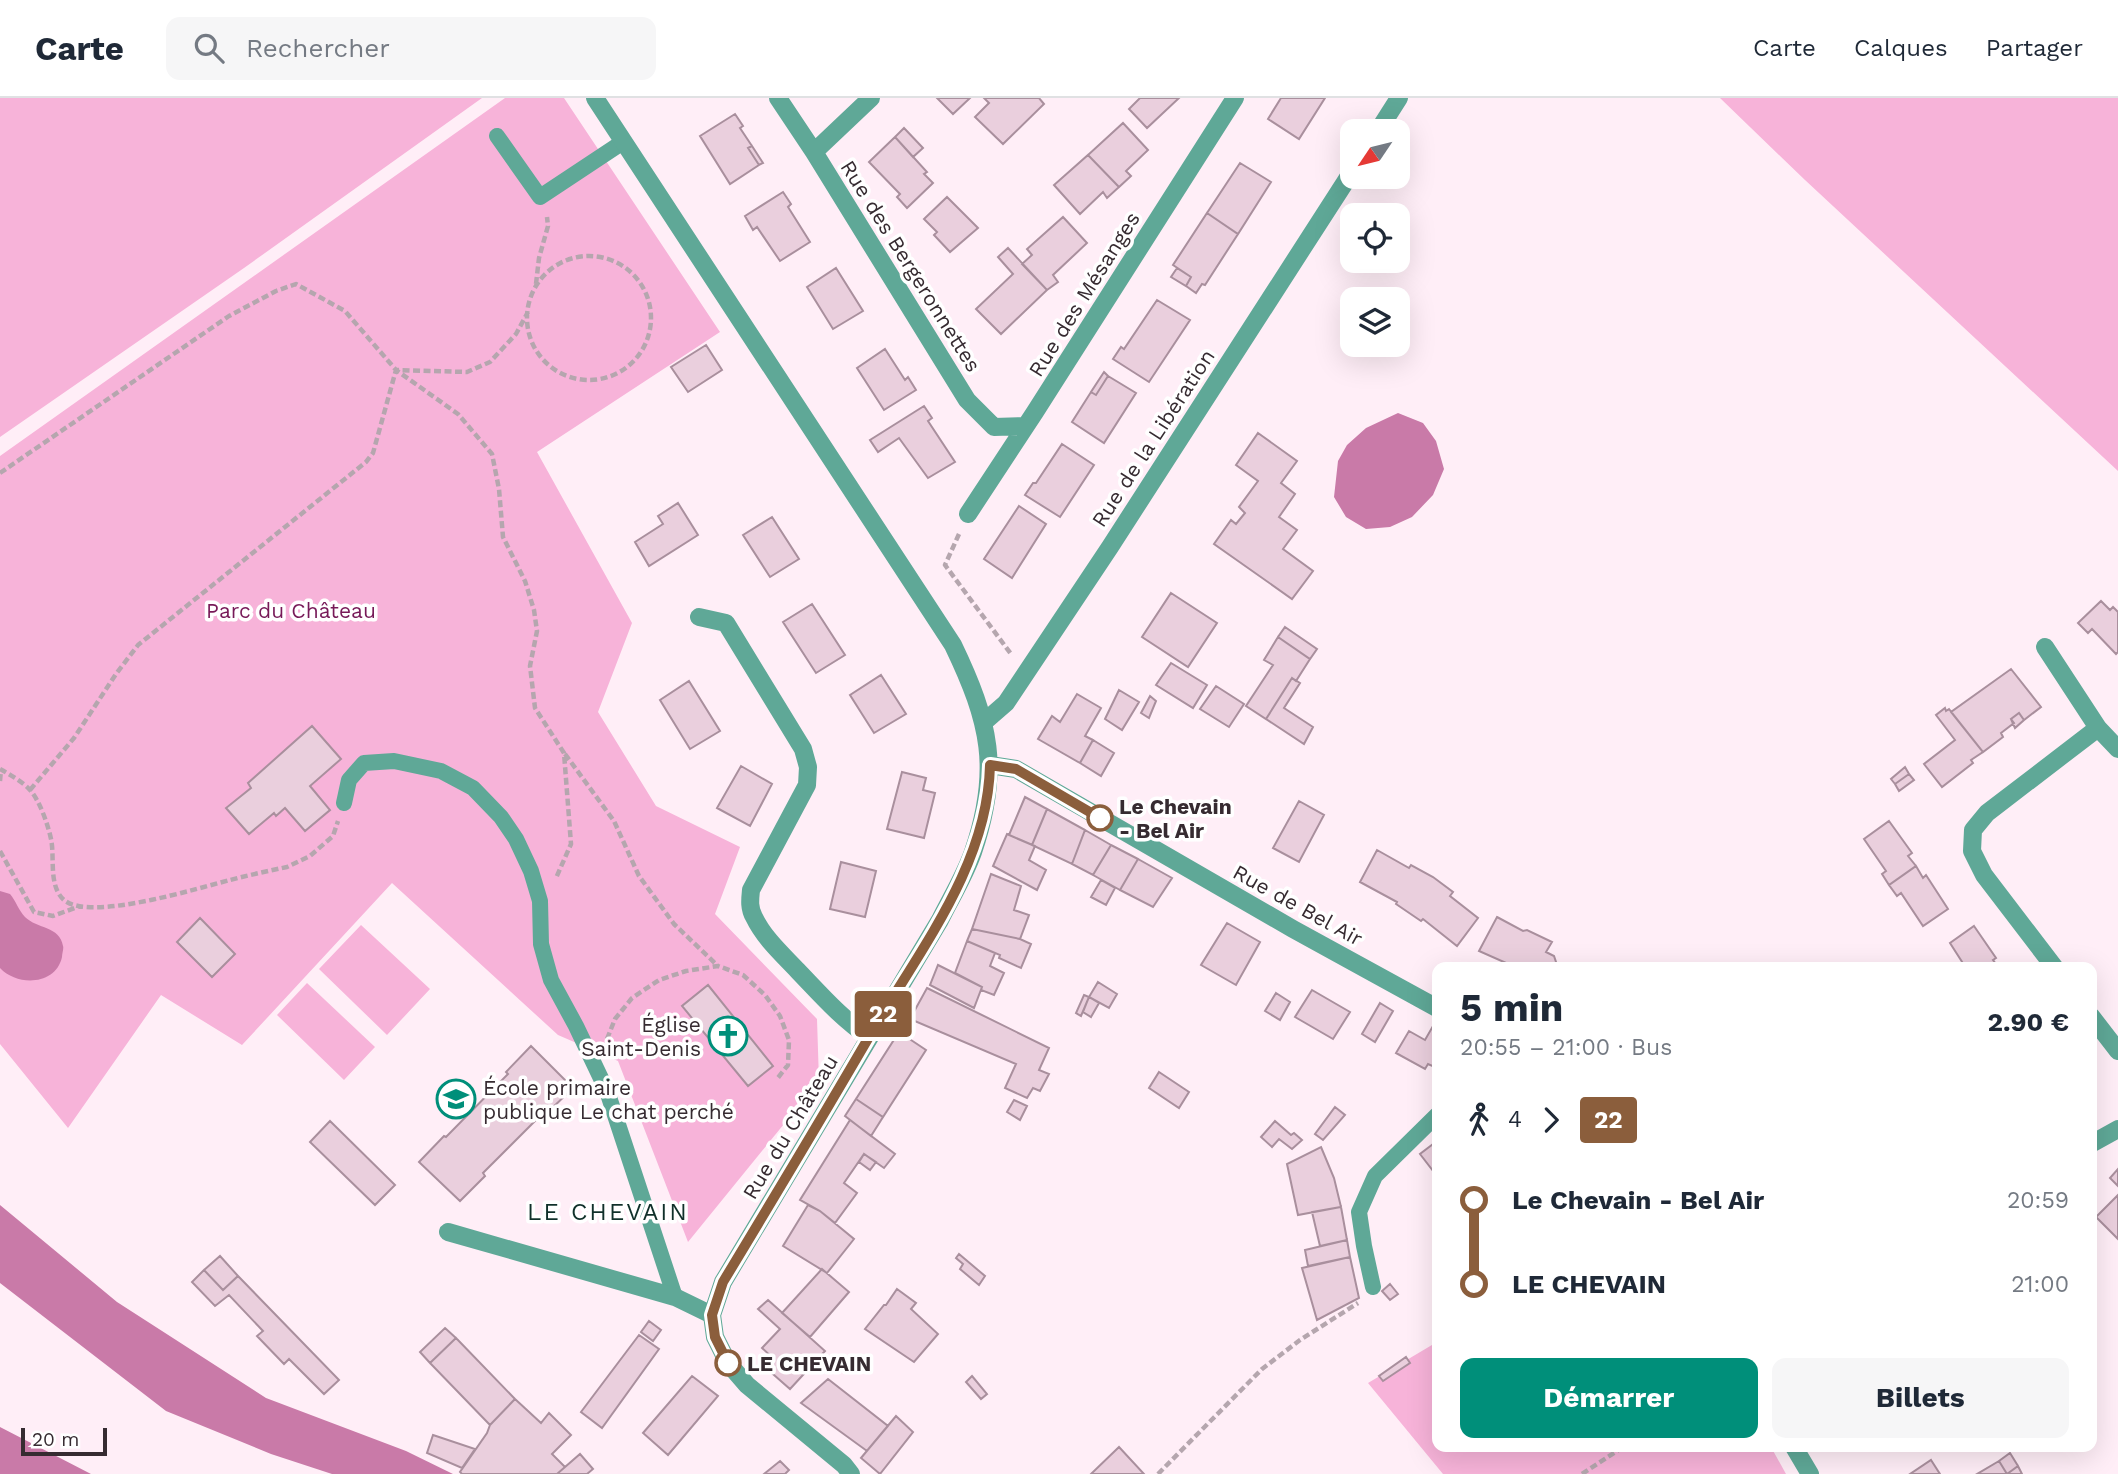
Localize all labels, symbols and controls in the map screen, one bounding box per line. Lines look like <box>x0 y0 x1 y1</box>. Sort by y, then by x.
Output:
search box <box>166 17 656 80</box>
text: Carte <box>35 29 124 68</box>
icon: search <box>190 29 228 67</box>
text: Rechercher <box>246 33 390 63</box>
text: Carte <box>1753 34 1816 62</box>
text: Calques <box>1854 34 1948 62</box>
text: Partager <box>1986 34 2083 62</box>
north arrow <box>1340 119 1410 189</box>
map controls <box>1340 119 1410 357</box>
street label: Rue des Bergeronnettes <box>836 156 986 376</box>
button: locate <box>1340 203 1410 273</box>
street label: Rue des Mésanges <box>1023 207 1145 381</box>
button: layers <box>1340 287 1410 357</box>
street label: Rue de la Libération <box>1086 345 1220 531</box>
park label: Parc du Château <box>206 598 376 623</box>
place label: Le Chevain - Bel Air <box>1119 794 1232 843</box>
marker: Le Chevain - Bel Air <box>1087 805 1113 831</box>
street label: Rue de Bel Air <box>1229 859 1368 951</box>
text: 5 min <box>1460 986 1563 1030</box>
line badge: 22 <box>852 991 914 1037</box>
text: 22 <box>869 1000 897 1028</box>
text: 2.90 € <box>1988 1007 2069 1037</box>
place label: Église Saint-Denis <box>581 1012 701 1061</box>
church icon: Église Saint-Denis <box>707 1015 749 1057</box>
text: 20:55 – 21:00 · Bus <box>1460 1034 1672 1061</box>
street label: Rue du Château <box>737 1050 843 1204</box>
place label: École primaire publique Le chat perché <box>483 1075 734 1124</box>
school or university icon: École primaire publique Le chat perché <box>435 1078 477 1120</box>
icon: walk <box>1460 1101 1498 1139</box>
icon: forward <box>1532 1101 1570 1139</box>
text: 4 <box>1508 1106 1522 1133</box>
text: 22 <box>1594 1106 1623 1134</box>
text: Le Chevain - Bel Air <box>1512 1185 1764 1215</box>
text: 20:59 <box>2007 1187 2069 1214</box>
district label: LE CHEVAIN <box>527 1198 689 1226</box>
text: LE CHEVAIN <box>1512 1269 1666 1299</box>
text: 21:00 <box>2011 1271 2069 1298</box>
marker: LE CHEVAIN <box>715 1350 741 1376</box>
place label: LE CHEVAIN <box>747 1351 871 1376</box>
button: Démarrer <box>1460 1358 1758 1438</box>
button: Billets <box>1772 1358 2069 1438</box>
scale bar <box>21 1425 107 1457</box>
text: 20 m <box>32 1428 79 1451</box>

